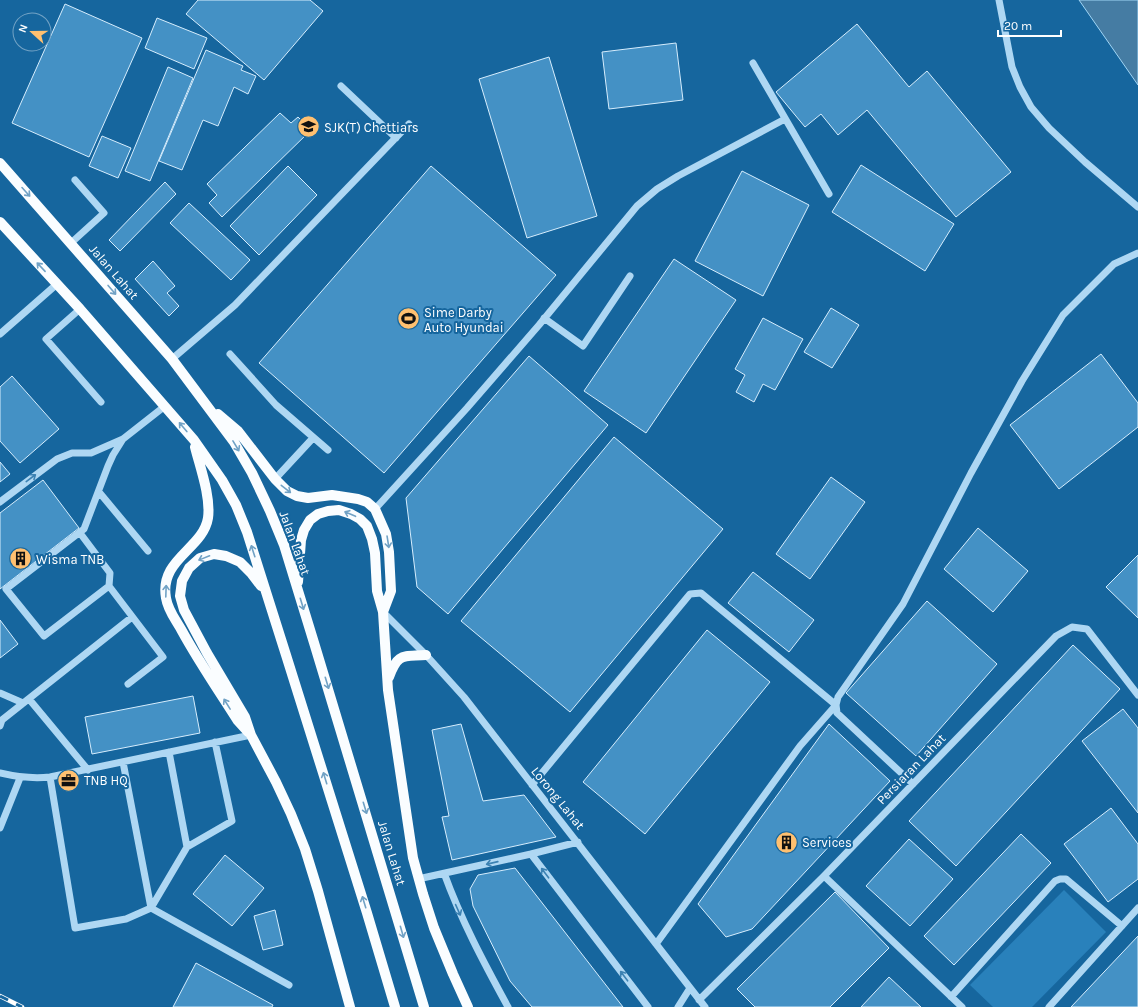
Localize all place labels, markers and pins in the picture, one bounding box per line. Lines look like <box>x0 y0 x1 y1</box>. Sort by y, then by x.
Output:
school or university icon: SJK(T) Chettiars <box>296 114 322 140</box>
place label: SJK(T) Chettiars <box>324 120 419 135</box>
place label: Sime Darby Auto Hyundai <box>424 305 504 335</box>
sports icon: Sime Darby Auto Hyundai <box>395 306 421 332</box>
building icon: Wisma TNB <box>7 546 33 572</box>
place label: Wisma TNB <box>36 552 104 567</box>
office icon: TNB HQ <box>56 767 82 793</box>
place label: TNB HQ <box>84 773 128 788</box>
building icon: Services <box>774 829 800 855</box>
place label: Services <box>802 835 852 850</box>

